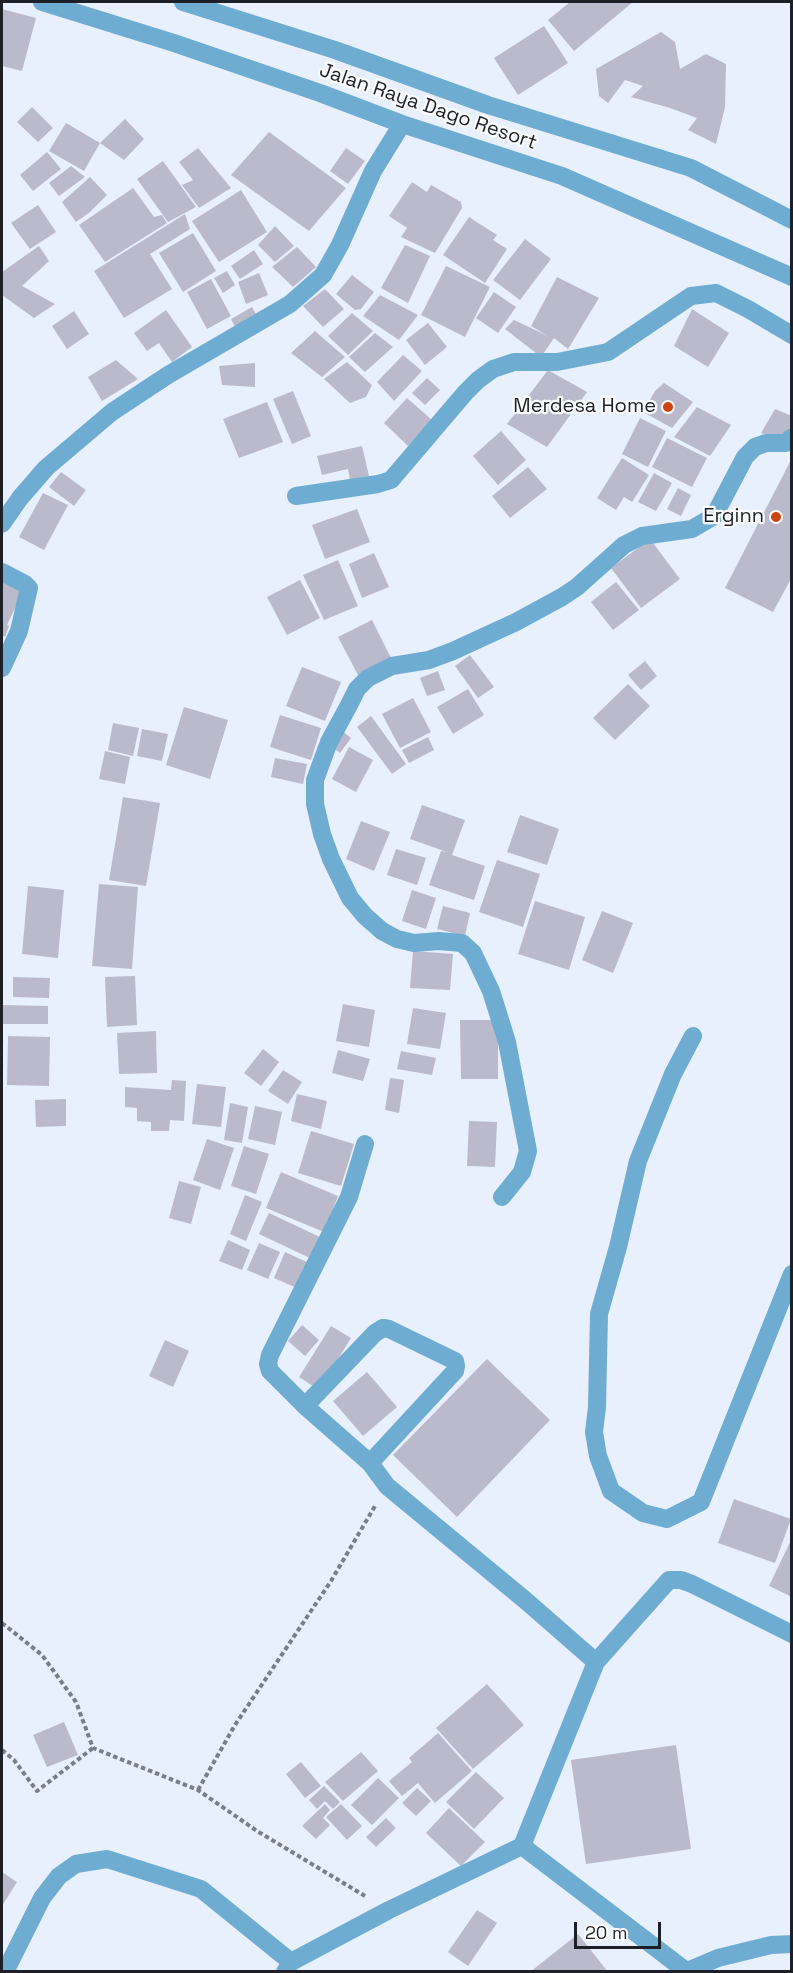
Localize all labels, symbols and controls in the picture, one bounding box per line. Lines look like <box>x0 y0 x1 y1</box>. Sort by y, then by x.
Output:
street label: Jalan Raya Dago Resort <box>316 58 540 156</box>
place label: Merdesa Home <box>513 395 656 419</box>
marker: Merdesa Home <box>661 400 675 414</box>
place label: Erginn <box>703 505 764 529</box>
marker: Erginn <box>769 510 783 524</box>
scale bar <box>577 1910 664 1948</box>
text: 20 m <box>585 1921 628 1944</box>

